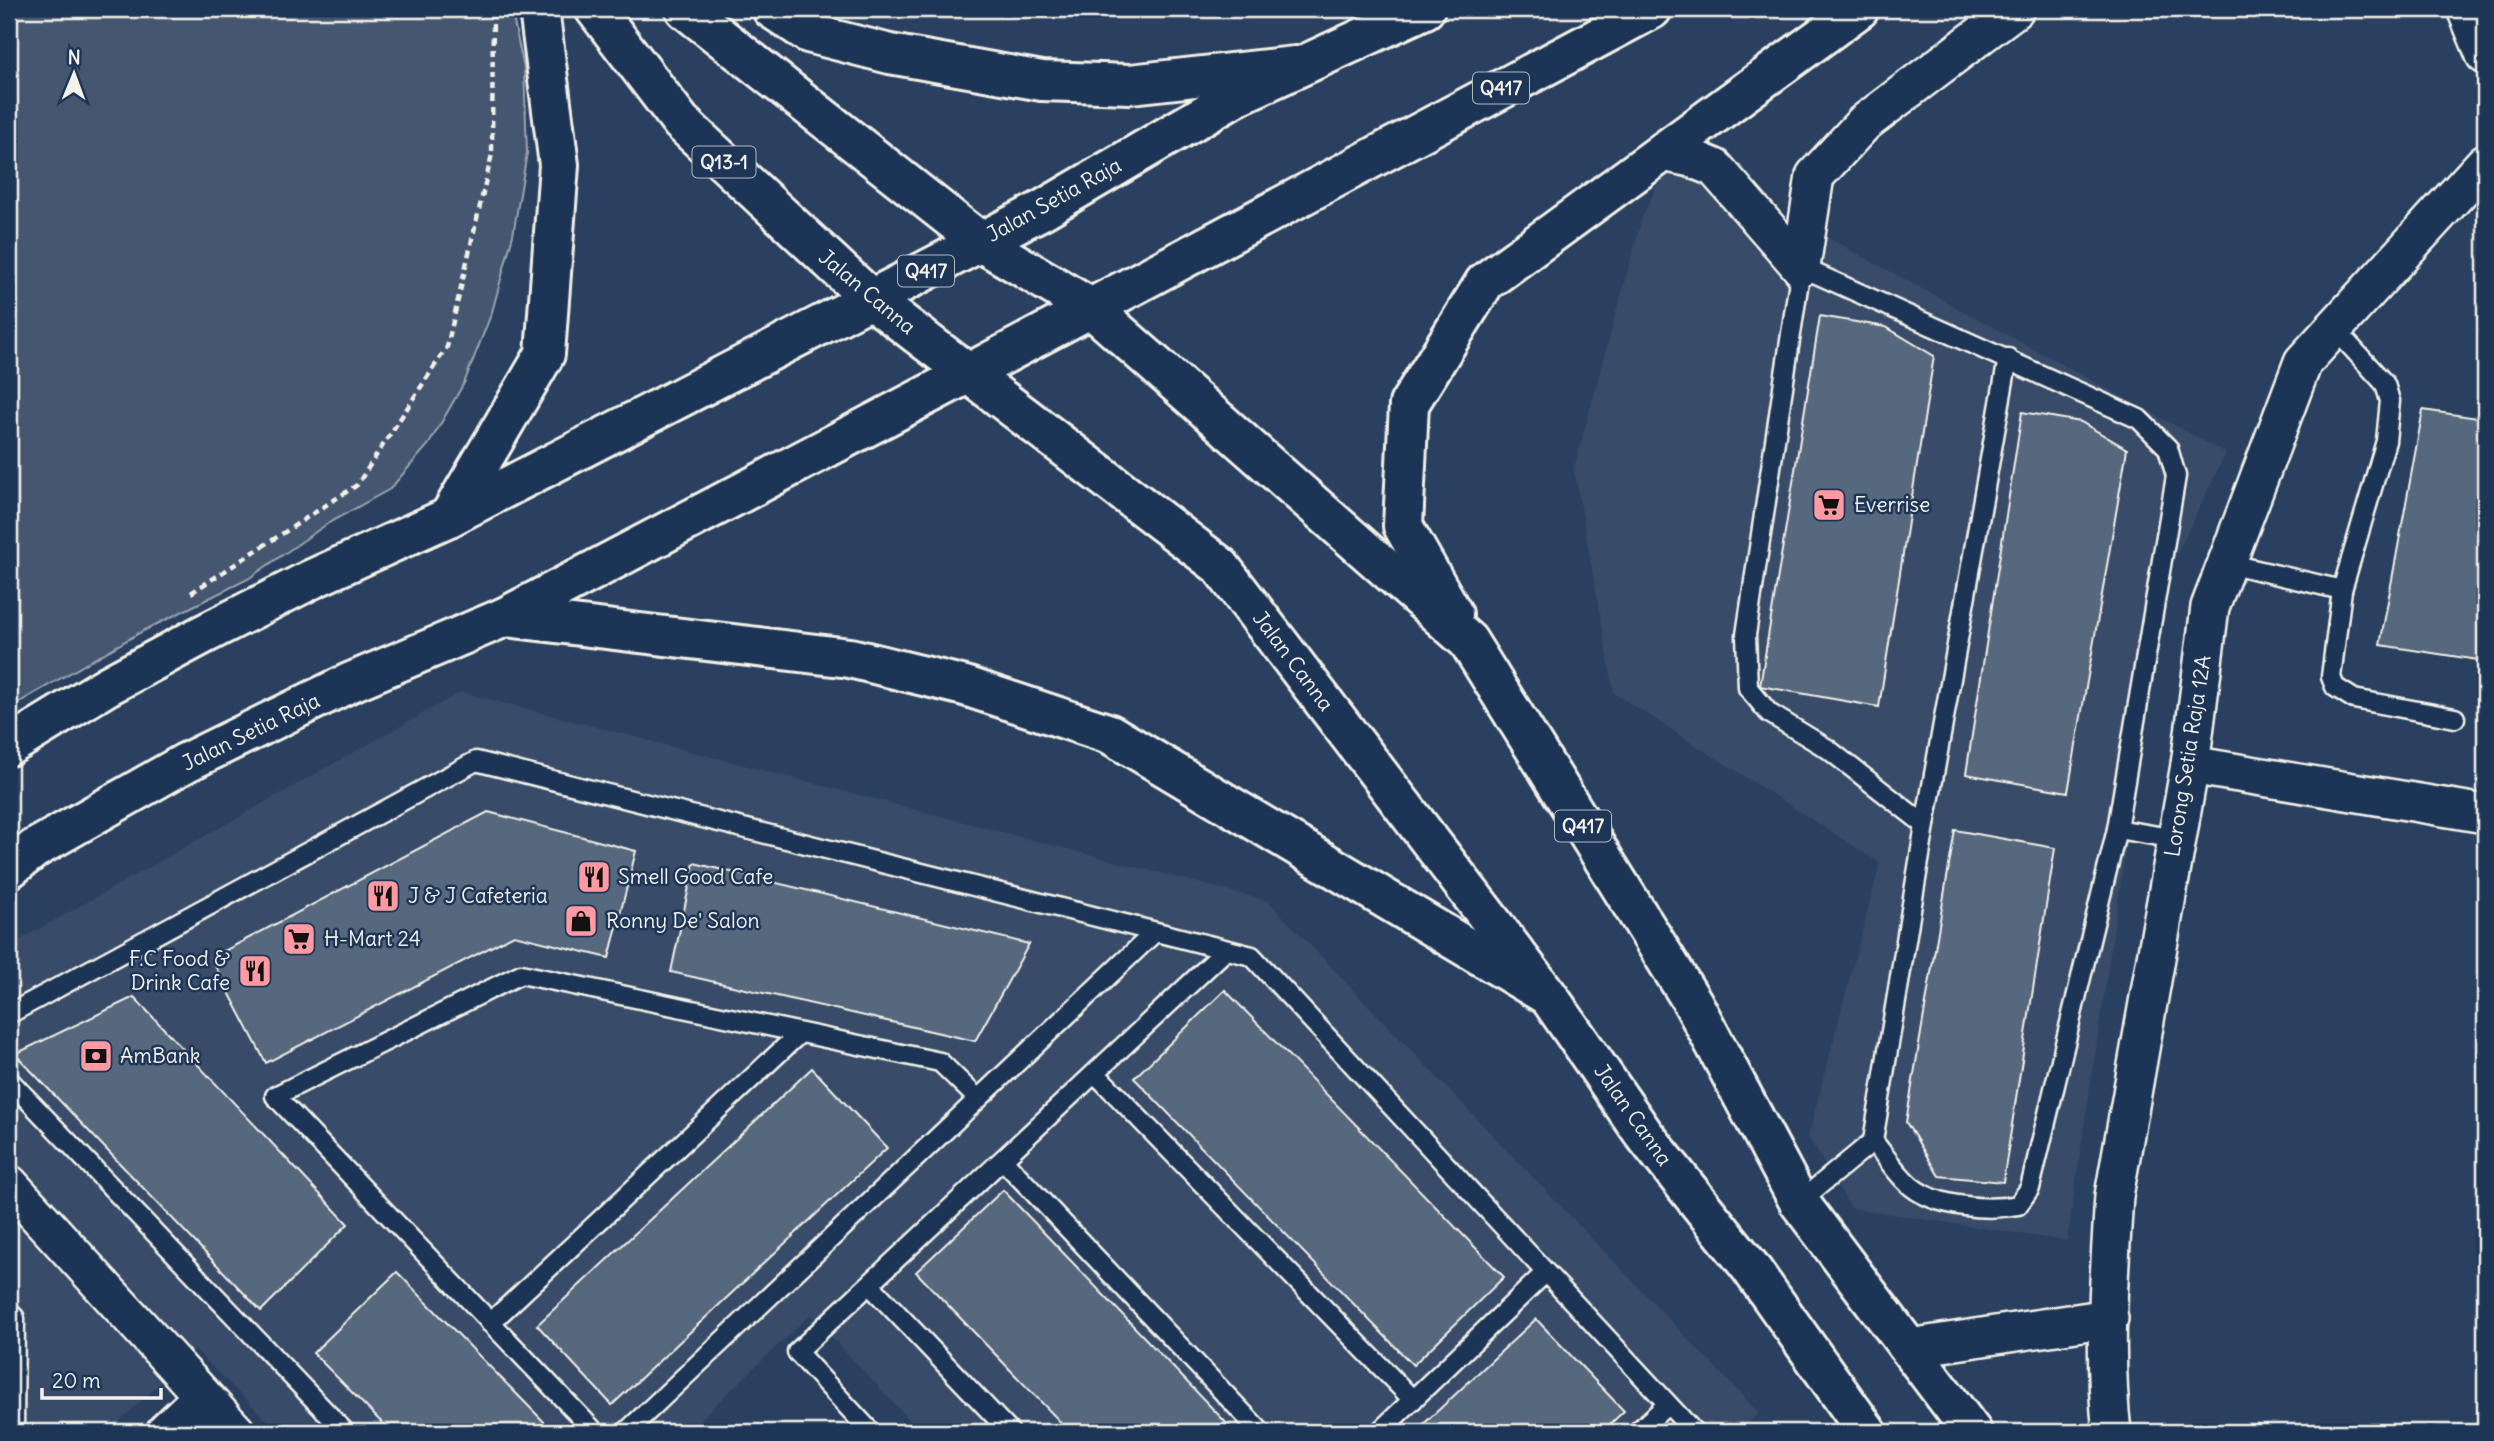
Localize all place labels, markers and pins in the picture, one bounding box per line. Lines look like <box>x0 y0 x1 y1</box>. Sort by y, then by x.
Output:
supermarket icon: Everrise <box>1810 486 1848 524</box>
place label: Everrise <box>1854 491 1930 518</box>
restaurant icon: Smell Good Cafe <box>575 858 613 896</box>
place label: Smell Good Cafe <box>618 863 773 890</box>
restaurant icon: J & J Cafeteria <box>364 877 402 915</box>
place label: J & J Cafeteria <box>408 882 548 909</box>
shop icon: Ronny De' Salon <box>562 902 600 940</box>
place label: Ronny De' Salon <box>606 907 760 934</box>
supermarket icon: H-Mart 24 <box>280 920 318 958</box>
place label: H-Mart 24 <box>324 925 421 952</box>
place label: F.C Food & Drink Cafe <box>129 945 230 996</box>
restaurant icon: F.C Food & Drink Cafe <box>236 952 274 990</box>
bank icon: AmBank <box>77 1037 115 1075</box>
place label: AmBank <box>120 1042 201 1069</box>

